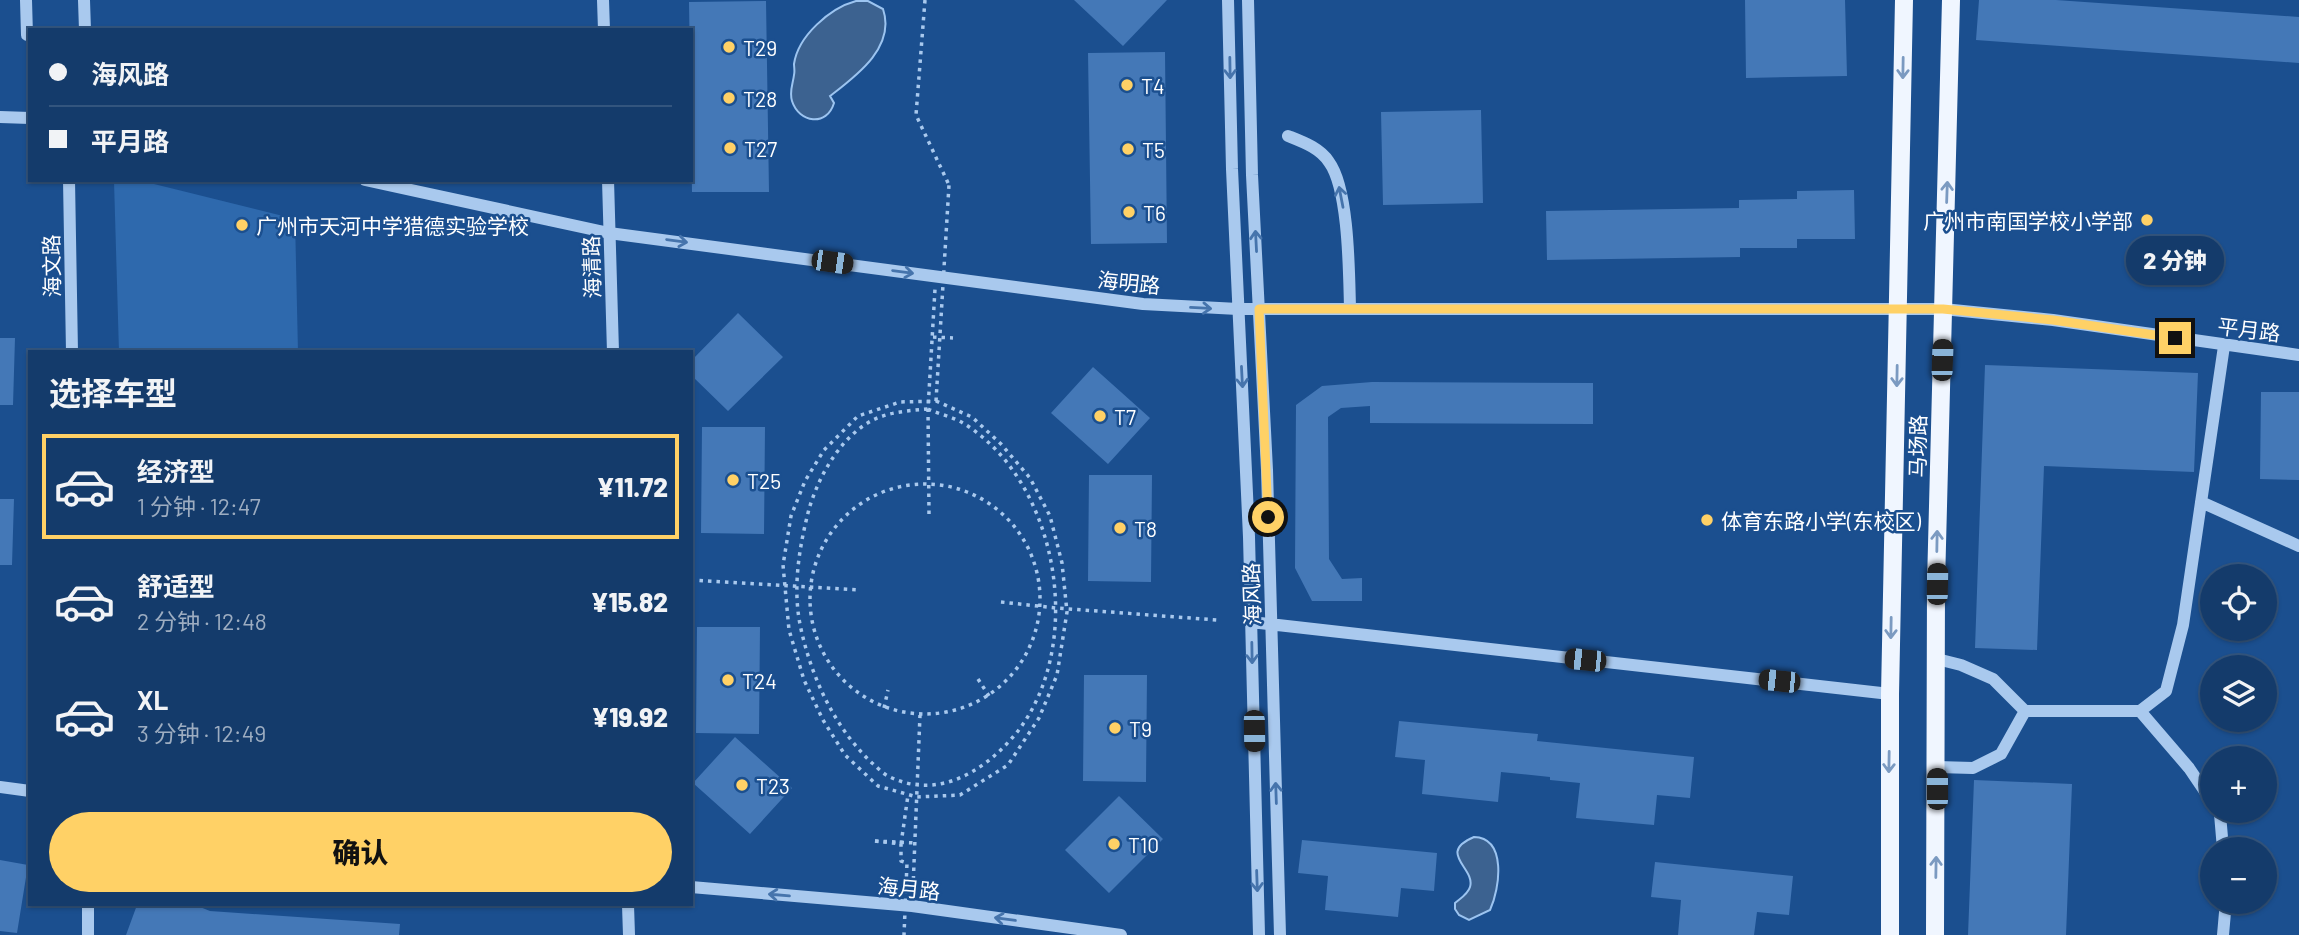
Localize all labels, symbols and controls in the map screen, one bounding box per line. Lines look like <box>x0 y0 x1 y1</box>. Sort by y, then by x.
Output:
place label: T29 <box>743 35 777 60</box>
marker: T29 <box>721 39 737 55</box>
one-way arrow <box>1223 56 1236 79</box>
one-way arrow <box>1896 56 1910 79</box>
text: 海风路 <box>91 58 169 89</box>
place label: T4 <box>1141 73 1165 98</box>
marker: T4 <box>1119 77 1135 93</box>
place label: T28 <box>743 86 777 111</box>
marker: T28 <box>721 90 737 106</box>
text: 平月路 <box>91 125 169 156</box>
place label: T27 <box>744 136 777 161</box>
place label: T5 <box>1142 137 1165 162</box>
marker: T27 <box>722 140 738 156</box>
marker: T5 <box>1120 141 1136 157</box>
one-way arrow <box>1941 181 1954 204</box>
one-way arrow <box>1333 186 1347 209</box>
place label: T6 <box>1143 200 1166 225</box>
marker: T6 <box>1121 204 1137 220</box>
place label: 广州市南国学校小学部 <box>1923 208 2133 233</box>
marker: 广州市南国学校小学部 <box>2139 212 2155 228</box>
place label: 广州市天河中学猎德实验学校 <box>256 213 529 238</box>
marker: 广州市天河中学猎德实验学校 <box>234 217 250 233</box>
one-way arrow <box>1249 229 1262 252</box>
street label: 海文路 <box>38 234 64 298</box>
street label: 海清路 <box>577 235 605 299</box>
one-way arrow <box>665 235 688 248</box>
callout: 2 分钟 <box>2126 236 2224 286</box>
text: 2 分钟 <box>2143 246 2207 274</box>
car <box>810 249 855 275</box>
one-way arrow <box>891 266 913 279</box>
street label: 海明路 <box>1096 266 1162 298</box>
one-way arrow <box>1190 301 1213 314</box>
street label: 平月路 <box>2216 313 2282 345</box>
route end <box>2159 322 2191 354</box>
car <box>1931 339 1954 381</box>
one-way arrow <box>1235 365 1248 388</box>
one-way arrow <box>1890 365 1903 388</box>
text: 选择车型 <box>49 373 177 411</box>
place label: T7 <box>1114 404 1136 429</box>
marker: T7 <box>1092 408 1108 424</box>
street label: 马场路 <box>1904 414 1930 478</box>
icon: car <box>53 455 116 518</box>
text: 经济型 <box>137 455 215 486</box>
place label: T25 <box>747 468 781 493</box>
text: ¥11.72 <box>597 471 668 502</box>
marker: T25 <box>725 472 741 488</box>
text: 1 分钟 · 12:47 <box>137 492 261 520</box>
route start <box>1252 501 1284 533</box>
place label: 体育东路小学(东校区) <box>1721 508 1921 533</box>
marker: 体育东路小学(东校区) <box>1699 512 1715 528</box>
place label: T8 <box>1134 516 1157 541</box>
marker: T8 <box>1112 520 1128 536</box>
one-way arrow <box>1931 530 1944 553</box>
street label: 海风路 <box>1237 562 1265 626</box>
car <box>1927 563 1948 605</box>
map controls <box>2200 564 2277 914</box>
button: locate <box>2200 564 2277 641</box>
icon: car <box>53 570 116 633</box>
text: 舒适型 <box>137 570 215 601</box>
text: ¥15.82 <box>591 586 668 617</box>
text: 2 分钟 · 12:48 <box>137 607 267 635</box>
one-way arrow <box>1884 617 1898 640</box>
one-way arrow <box>1245 642 1258 665</box>
car <box>1564 647 1607 673</box>
button: layers <box>2200 655 2277 732</box>
place label: T24 <box>742 668 777 693</box>
car <box>1758 668 1801 694</box>
marker: T24 <box>720 672 736 688</box>
text: XL <box>137 684 168 715</box>
icon: car <box>53 685 116 748</box>
text: ¥19.92 <box>591 701 668 732</box>
car <box>1244 710 1265 752</box>
place label: T9 <box>1129 716 1152 741</box>
text: 3 分钟 · 12:49 <box>137 719 266 747</box>
marker: T9 <box>1107 720 1123 736</box>
button: + <box>2200 746 2277 823</box>
one-way arrow <box>1882 750 1896 773</box>
car <box>1927 768 1948 810</box>
place label: T23 <box>756 773 790 798</box>
marker: T23 <box>734 777 750 793</box>
one-way arrow <box>1269 782 1282 805</box>
button: 确认 <box>49 812 672 892</box>
place label: T10 <box>1128 832 1159 857</box>
marker: T10 <box>1106 836 1122 852</box>
button: − <box>2200 837 2277 914</box>
one-way arrow <box>1929 856 1943 879</box>
one-way arrow <box>1251 869 1264 892</box>
street label: 海月路 <box>876 872 942 904</box>
one-way arrow <box>768 888 791 901</box>
one-way arrow <box>994 912 1017 925</box>

